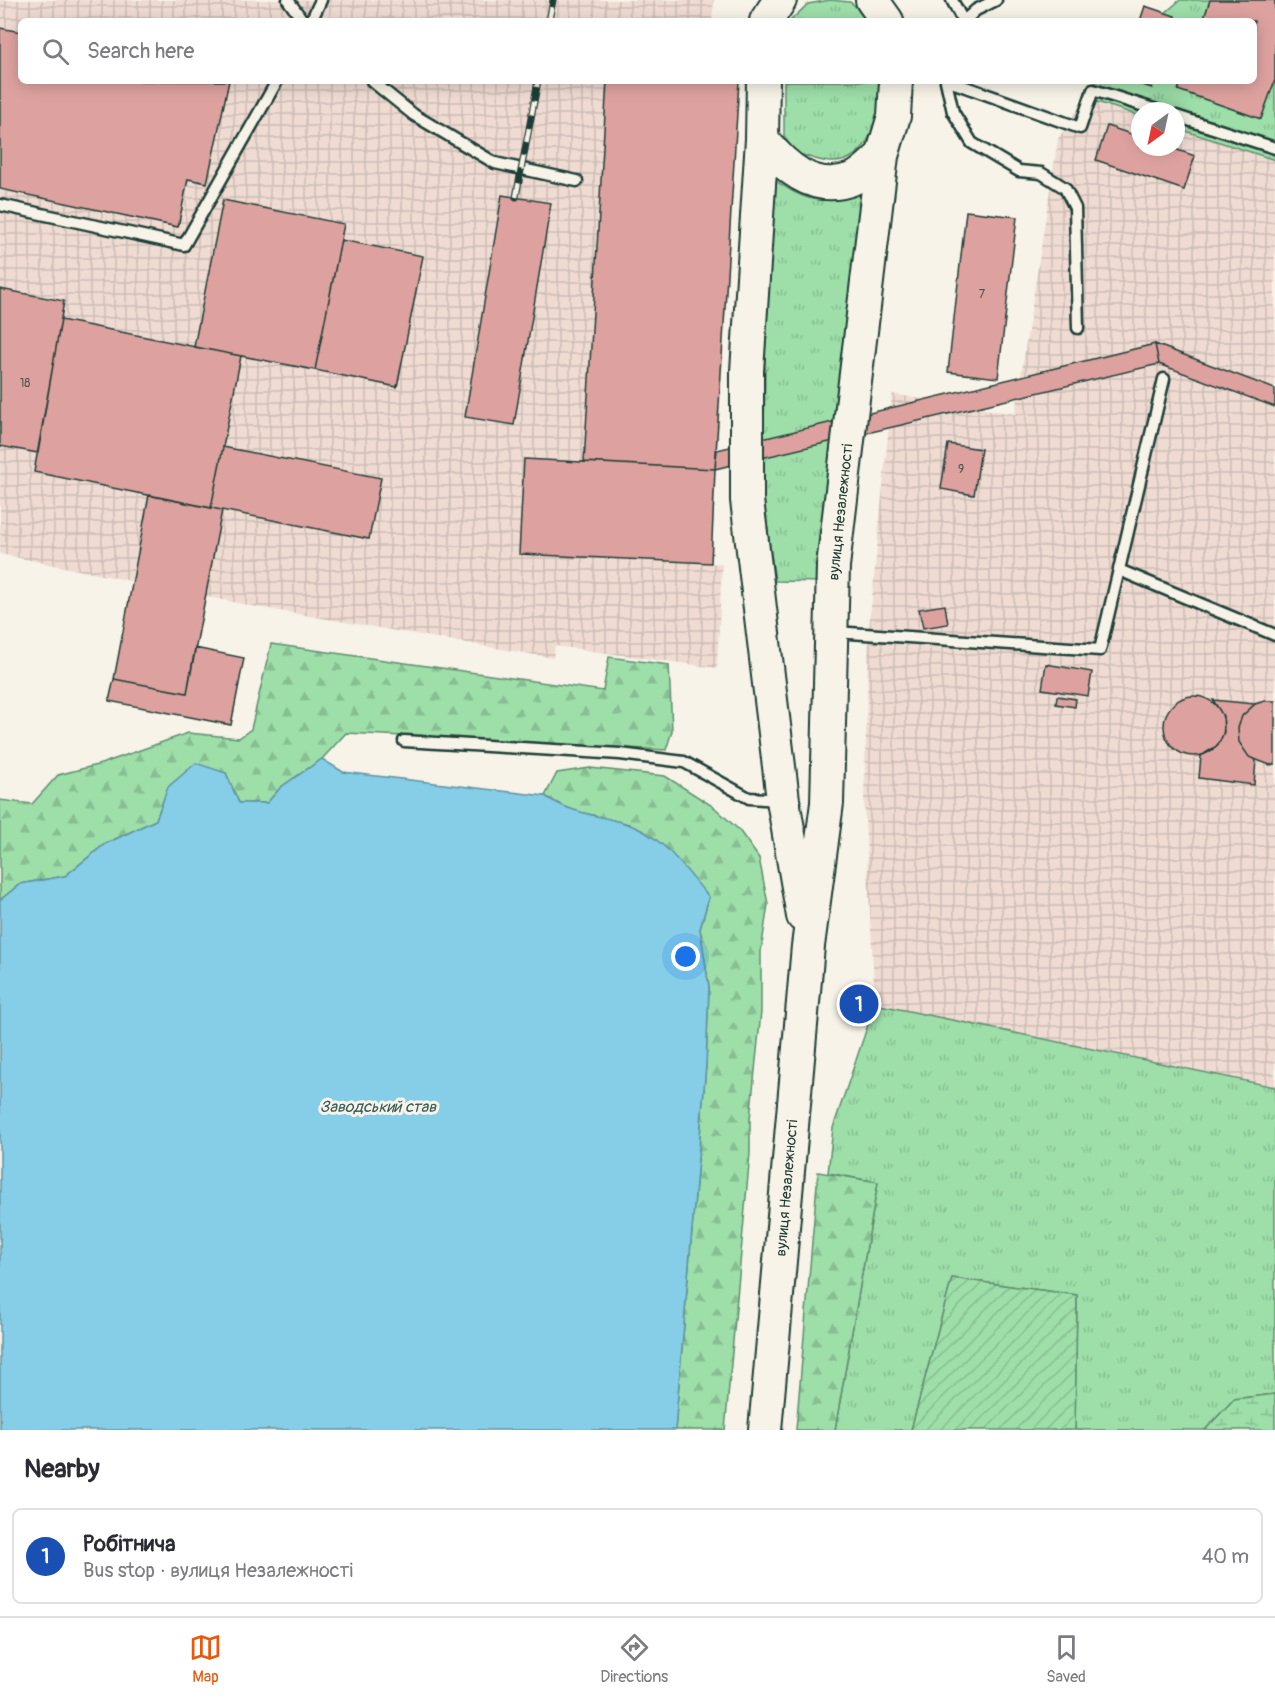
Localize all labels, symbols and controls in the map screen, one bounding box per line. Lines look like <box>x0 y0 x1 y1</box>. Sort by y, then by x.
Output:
search box <box>18 18 1257 84</box>
icon: search <box>39 35 72 68</box>
text: Search here <box>87 37 194 65</box>
north arrow <box>1131 102 1185 156</box>
house number: 7 <box>979 287 986 302</box>
house number: 18 <box>20 376 30 391</box>
street label: вулиця Незалежності <box>824 443 858 581</box>
house number: 9 <box>958 462 964 477</box>
your location <box>671 942 700 971</box>
pin: 1 <box>840 982 878 1026</box>
water label: Заводський став <box>320 1097 437 1117</box>
street label: вулиця Незалежності <box>772 1119 802 1257</box>
text: Nearby <box>24 1453 100 1485</box>
text: Робітнича <box>83 1530 175 1558</box>
text: 1 <box>42 1544 49 1569</box>
text: 40 m <box>1202 1544 1249 1569</box>
text: Bus stop · вулиця Незалежності <box>83 1558 353 1583</box>
tab: Map <box>189 1631 222 1687</box>
tab: Directions <box>600 1631 668 1687</box>
tab: Saved <box>1046 1631 1086 1687</box>

